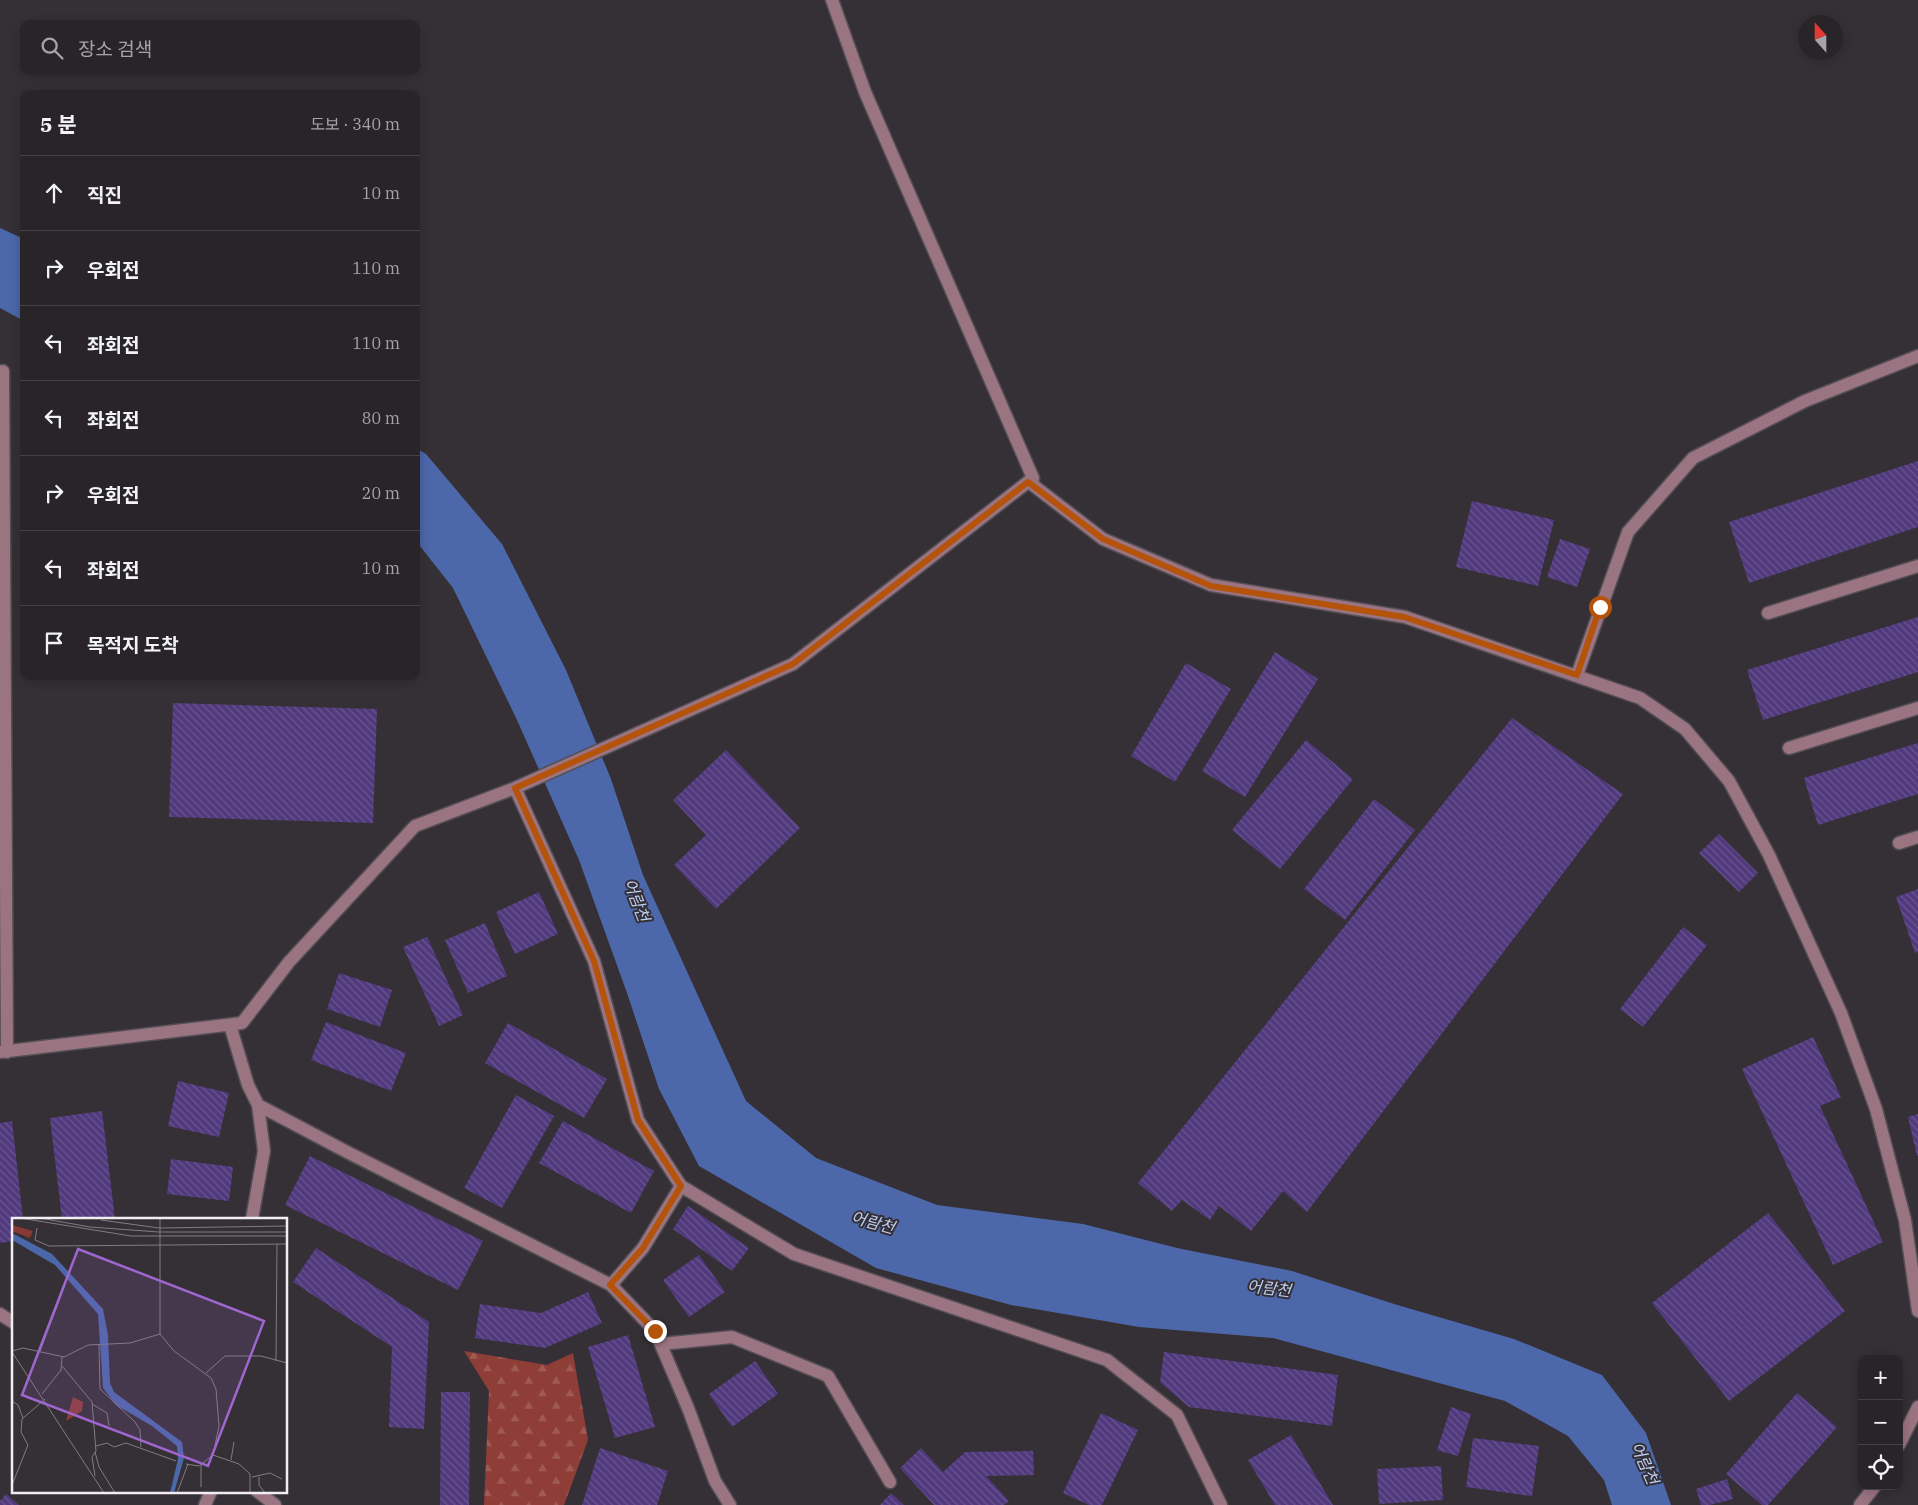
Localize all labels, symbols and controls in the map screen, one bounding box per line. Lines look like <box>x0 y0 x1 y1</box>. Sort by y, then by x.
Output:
north arrow <box>1798 15 1843 60</box>
search box <box>20 20 420 75</box>
icon: search <box>38 34 66 62</box>
text: 장소 검색 <box>78 37 152 61</box>
text: 5 분 <box>40 110 77 138</box>
text: 도보 · 340 m <box>310 114 400 134</box>
icon: ahead <box>40 179 68 207</box>
text: 직진 <box>87 183 122 207</box>
text: 10 m <box>362 183 400 203</box>
icon: right <box>40 254 68 282</box>
text: 우회전 <box>87 258 139 282</box>
text: 110 m <box>352 258 400 278</box>
icon: left <box>40 329 68 357</box>
text: 좌회전 <box>87 333 139 357</box>
text: 110 m <box>352 333 400 353</box>
icon: left <box>40 404 68 432</box>
text: 좌회전 <box>87 408 139 432</box>
text: 80 m <box>362 408 400 428</box>
icon: right <box>40 479 68 507</box>
text: 우회전 <box>87 483 139 507</box>
text: 20 m <box>362 483 400 503</box>
icon: left <box>40 554 68 582</box>
text: 좌회전 <box>87 558 139 582</box>
text: 10 m <box>362 558 400 578</box>
route start <box>1589 596 1612 619</box>
icon: arrive <box>40 629 68 657</box>
text: 목적지 도착 <box>87 633 179 657</box>
water label: 어람천 <box>620 876 655 926</box>
water label: 어람천 <box>849 1207 899 1238</box>
inset map <box>12 1218 288 1492</box>
water label: 어람천 <box>1246 1275 1294 1301</box>
route end <box>644 1320 667 1343</box>
map controls <box>1858 1355 1903 1490</box>
button: + <box>1858 1355 1903 1400</box>
button: − <box>1858 1400 1903 1445</box>
water label: 어람천 <box>1627 1439 1664 1489</box>
button: locate <box>1858 1445 1903 1490</box>

